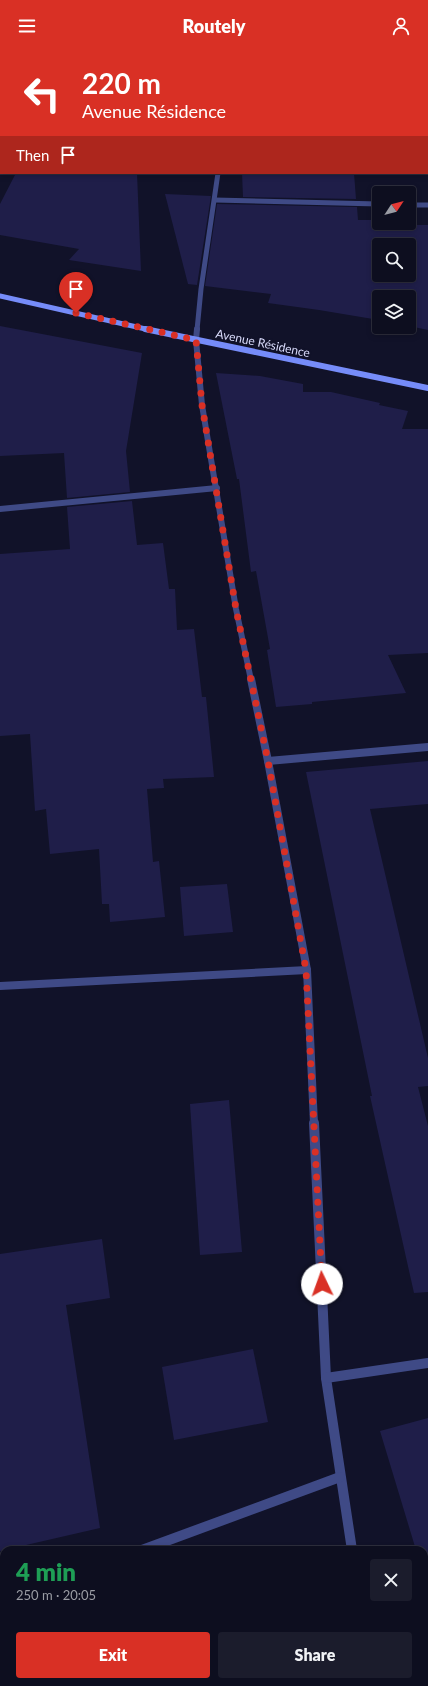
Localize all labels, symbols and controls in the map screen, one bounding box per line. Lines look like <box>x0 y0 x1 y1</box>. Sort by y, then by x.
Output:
icon: menu <box>16 15 38 37</box>
text: Routely <box>183 15 245 37</box>
icon: person <box>390 15 412 37</box>
text: 220 m <box>82 66 161 100</box>
icon: left <box>16 68 68 120</box>
text: Avenue Résidence <box>82 100 226 122</box>
icon: arrive <box>57 144 79 166</box>
text: Then <box>16 146 49 164</box>
north arrow <box>372 186 416 230</box>
map controls <box>372 186 416 334</box>
button: search <box>372 238 416 282</box>
pin <box>59 272 93 313</box>
icon: arrive <box>65 278 87 300</box>
button: layers <box>372 290 416 334</box>
street label: Avenue Résidence <box>214 326 312 360</box>
position arrow <box>301 1263 343 1305</box>
text: 4 min <box>16 1557 76 1586</box>
button: close <box>370 1559 412 1601</box>
text: 250 m · 20:05 <box>16 1587 96 1603</box>
button: Exit <box>16 1632 210 1678</box>
button: Share <box>218 1632 412 1678</box>

